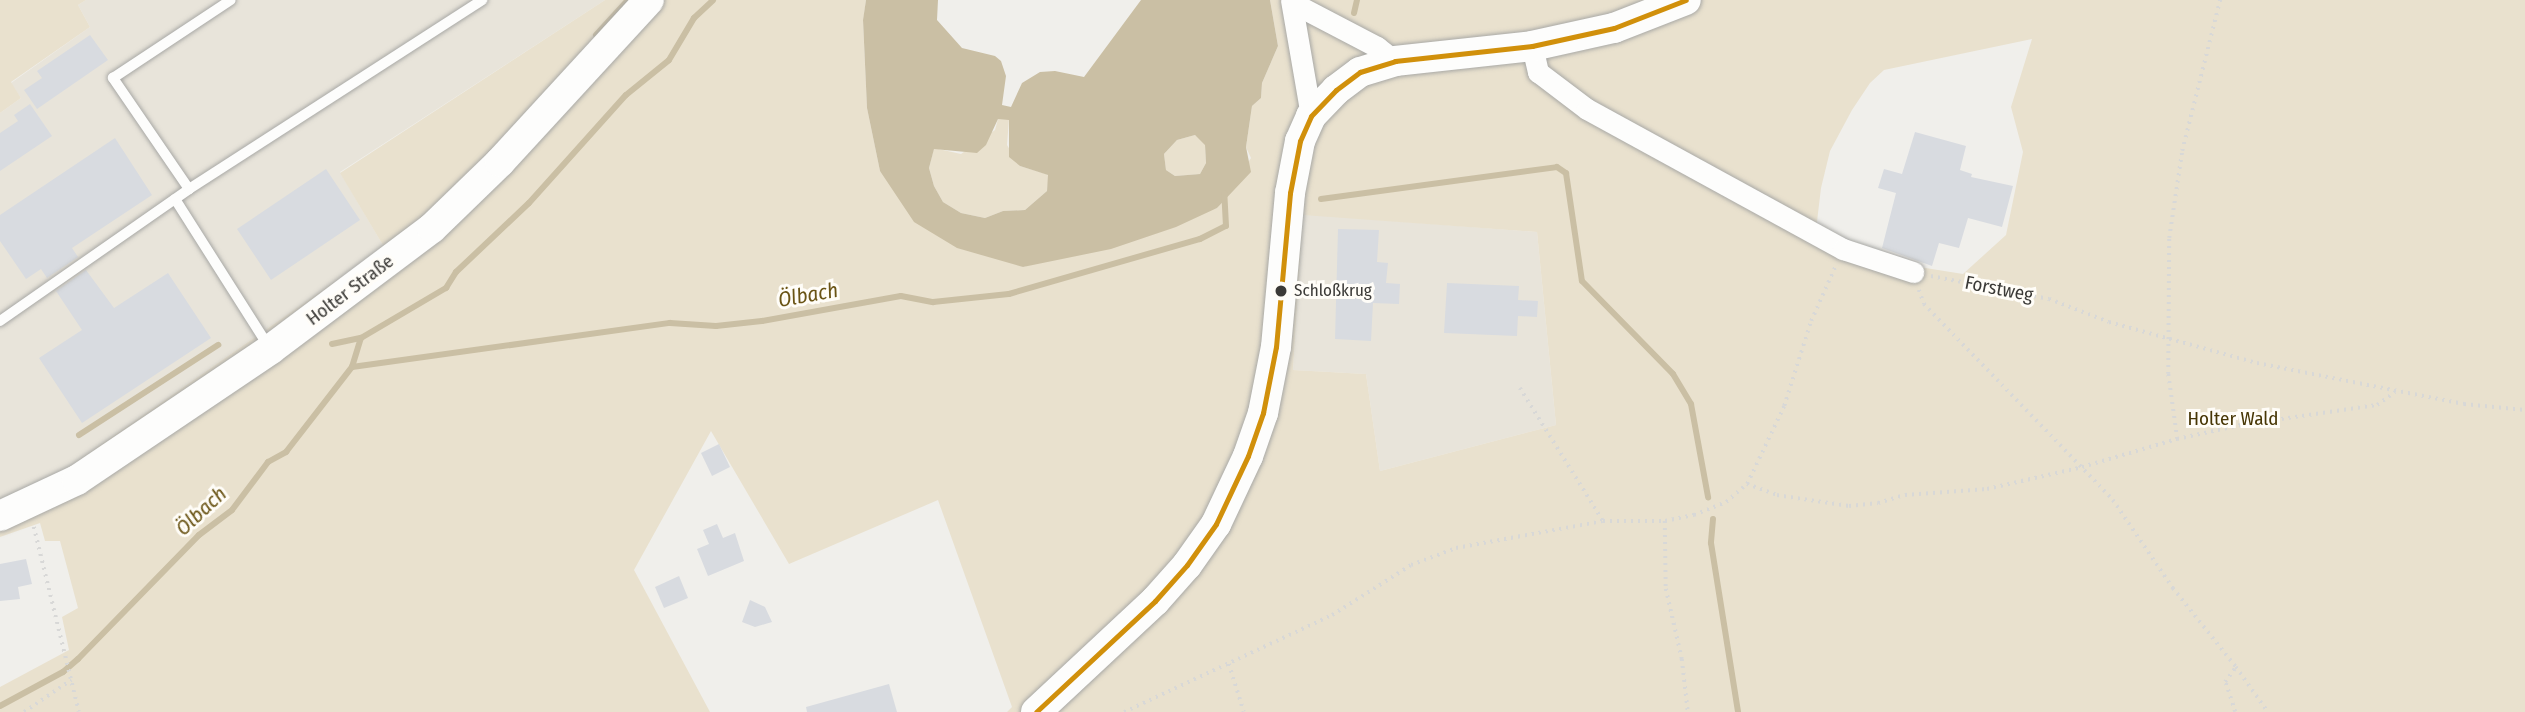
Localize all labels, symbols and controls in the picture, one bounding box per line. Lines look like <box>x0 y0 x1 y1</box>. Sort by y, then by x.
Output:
street label: Holter Straße <box>302 250 398 330</box>
street label: Forstweg <box>1963 271 2035 307</box>
water label: Ölbach <box>776 277 840 313</box>
place label: Schloßkrug <box>1294 281 1372 301</box>
marker: Schloßkrug <box>1274 284 1288 298</box>
park label: Holter Wald <box>2188 408 2278 430</box>
water label: Ölbach <box>170 481 232 541</box>

